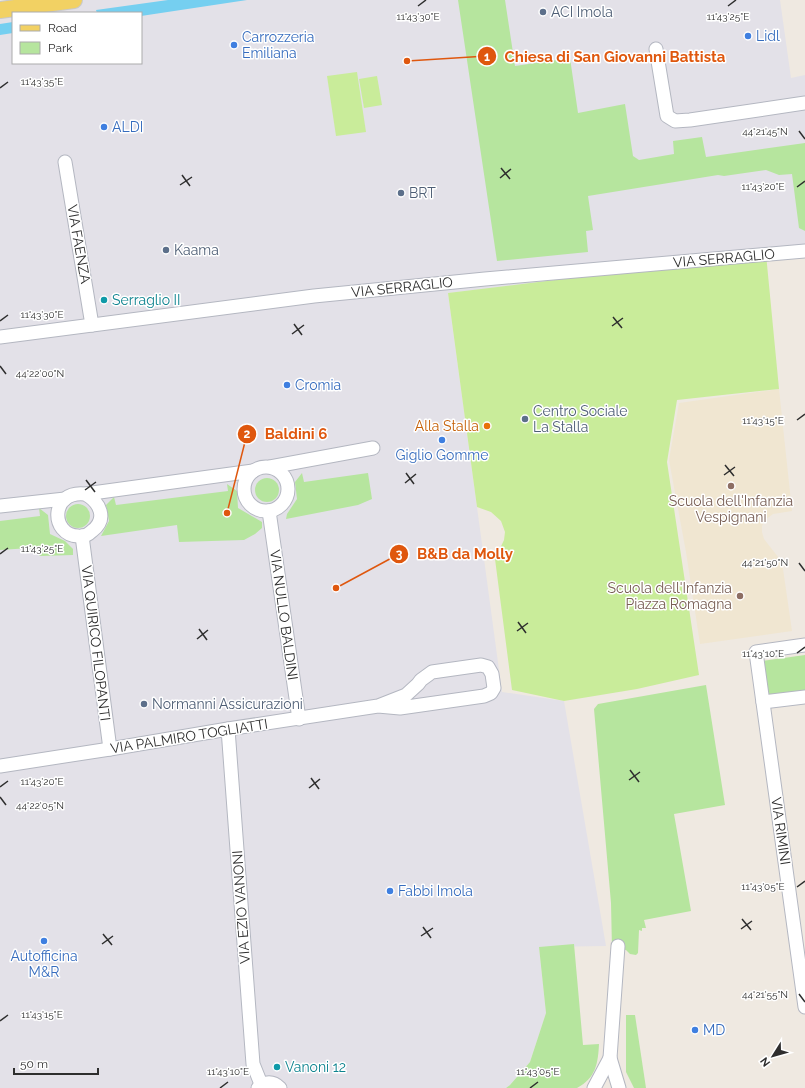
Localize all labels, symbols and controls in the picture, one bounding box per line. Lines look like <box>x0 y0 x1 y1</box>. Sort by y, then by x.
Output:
place label: ACI Imola <box>551 4 613 20</box>
marker: ACI Imola <box>538 7 548 17</box>
text: 11°43'30"E <box>396 11 440 22</box>
text: 11°43'25"E <box>707 11 749 22</box>
legend <box>12 12 142 64</box>
text: Road <box>48 21 77 35</box>
place label: Lidl <box>756 28 780 44</box>
place label: Carrozzeria Emiliana <box>242 29 314 61</box>
marker: Lidl <box>743 31 753 41</box>
marker: Carrozzeria Emiliana <box>229 40 239 50</box>
text: Park <box>48 41 73 55</box>
callout: Chiesa di San Giovanni Battista <box>477 43 734 70</box>
text: Chiesa di San Giovanni Battista <box>505 48 726 66</box>
text: 1 <box>484 50 490 64</box>
text: 11°43'35"E <box>21 76 63 87</box>
place label: ALDI <box>112 119 143 135</box>
marker: ALDI <box>99 122 109 132</box>
text: 44°21'45"N <box>742 126 788 137</box>
text: 11°43'20"E <box>741 181 785 192</box>
place label: BRT <box>409 185 436 201</box>
marker: BRT <box>396 188 406 198</box>
street label: VIA FAENZA <box>64 203 94 285</box>
place label: Kaama <box>174 242 219 258</box>
marker: Kaama <box>161 245 171 255</box>
street label: VIA SERRAGLIO <box>672 246 776 270</box>
street label: VIA SERRAGLIO <box>350 274 454 300</box>
place label: Serraglio II <box>112 292 181 308</box>
marker: Serraglio II <box>99 295 109 305</box>
text: 11°43'30"E <box>20 309 64 320</box>
text: 44°22'00"N <box>16 368 64 379</box>
place label: Cromia <box>295 377 341 393</box>
marker: Cromia <box>282 380 292 390</box>
place label: Centro Sociale La Stalla <box>533 403 627 435</box>
marker: Centro Sociale La Stalla <box>520 414 530 424</box>
text: 11°43'15"E <box>742 415 784 426</box>
place label: Alla Stalla <box>415 418 479 434</box>
callout: Baldini 6 <box>237 420 335 447</box>
marker: Alla Stalla <box>482 421 492 431</box>
text: Baldini 6 <box>265 425 327 443</box>
text: 2 <box>244 427 251 441</box>
marker: Giglio Gomme <box>437 435 447 445</box>
place label: Giglio Gomme <box>396 447 488 463</box>
marker: Scuola dell'Infanzia Vespignani <box>726 481 736 491</box>
place label: Scuola dell'Infanzia Vespignani <box>669 493 793 525</box>
callout: B&B da Molly <box>389 540 521 567</box>
text: 11°43'25"E <box>21 543 63 554</box>
text: B&B da Molly <box>417 545 514 563</box>
text: 3 <box>396 547 403 561</box>
street label: VIA NULLO BALDINI <box>267 549 301 681</box>
text: 44°21'50"N <box>742 557 788 568</box>
street label: VIA QUIRICO FILOPANTI <box>79 564 113 722</box>
place label: Scuola dell'Infanzia Piazza Romagna <box>608 580 732 612</box>
marker: Scuola dell'Infanzia Piazza Romagna <box>735 591 745 601</box>
text: 11°43'10"E <box>742 648 784 659</box>
place label: Normanni Assicurazioni <box>152 696 303 712</box>
marker: Normanni Assicurazioni <box>139 699 149 709</box>
street label: VIA PALMIRO TOGLIATTI <box>109 716 269 756</box>
text: 11°43'20"E <box>20 776 64 787</box>
street label: VIA RIMINI <box>768 796 794 866</box>
text: 44°22'05"N <box>16 800 64 811</box>
street label: VIA EZIO VANONI <box>229 850 253 964</box>
text: 11°43'05"E <box>741 881 785 892</box>
place label: Fabbi Imola <box>398 883 473 899</box>
marker: Fabbi Imola <box>385 886 395 896</box>
marker: Autofficina M&R <box>39 936 49 946</box>
place label: Autofficina M&R <box>10 948 78 980</box>
text: 44°21'55"N <box>742 989 788 1000</box>
text: 11°43'15"E <box>21 1009 63 1020</box>
place label: MD <box>703 1022 725 1038</box>
marker: MD <box>690 1025 700 1035</box>
north arrow <box>753 1036 793 1076</box>
scale bar <box>14 1050 98 1076</box>
text: N <box>758 1054 773 1069</box>
text: 50 m <box>20 1057 48 1071</box>
place label: Vanoni 12 <box>285 1059 346 1075</box>
marker: Vanoni 12 <box>272 1062 282 1072</box>
text: 11°43'10"E <box>207 1066 249 1077</box>
text: 11°43'05"E <box>516 1066 560 1077</box>

